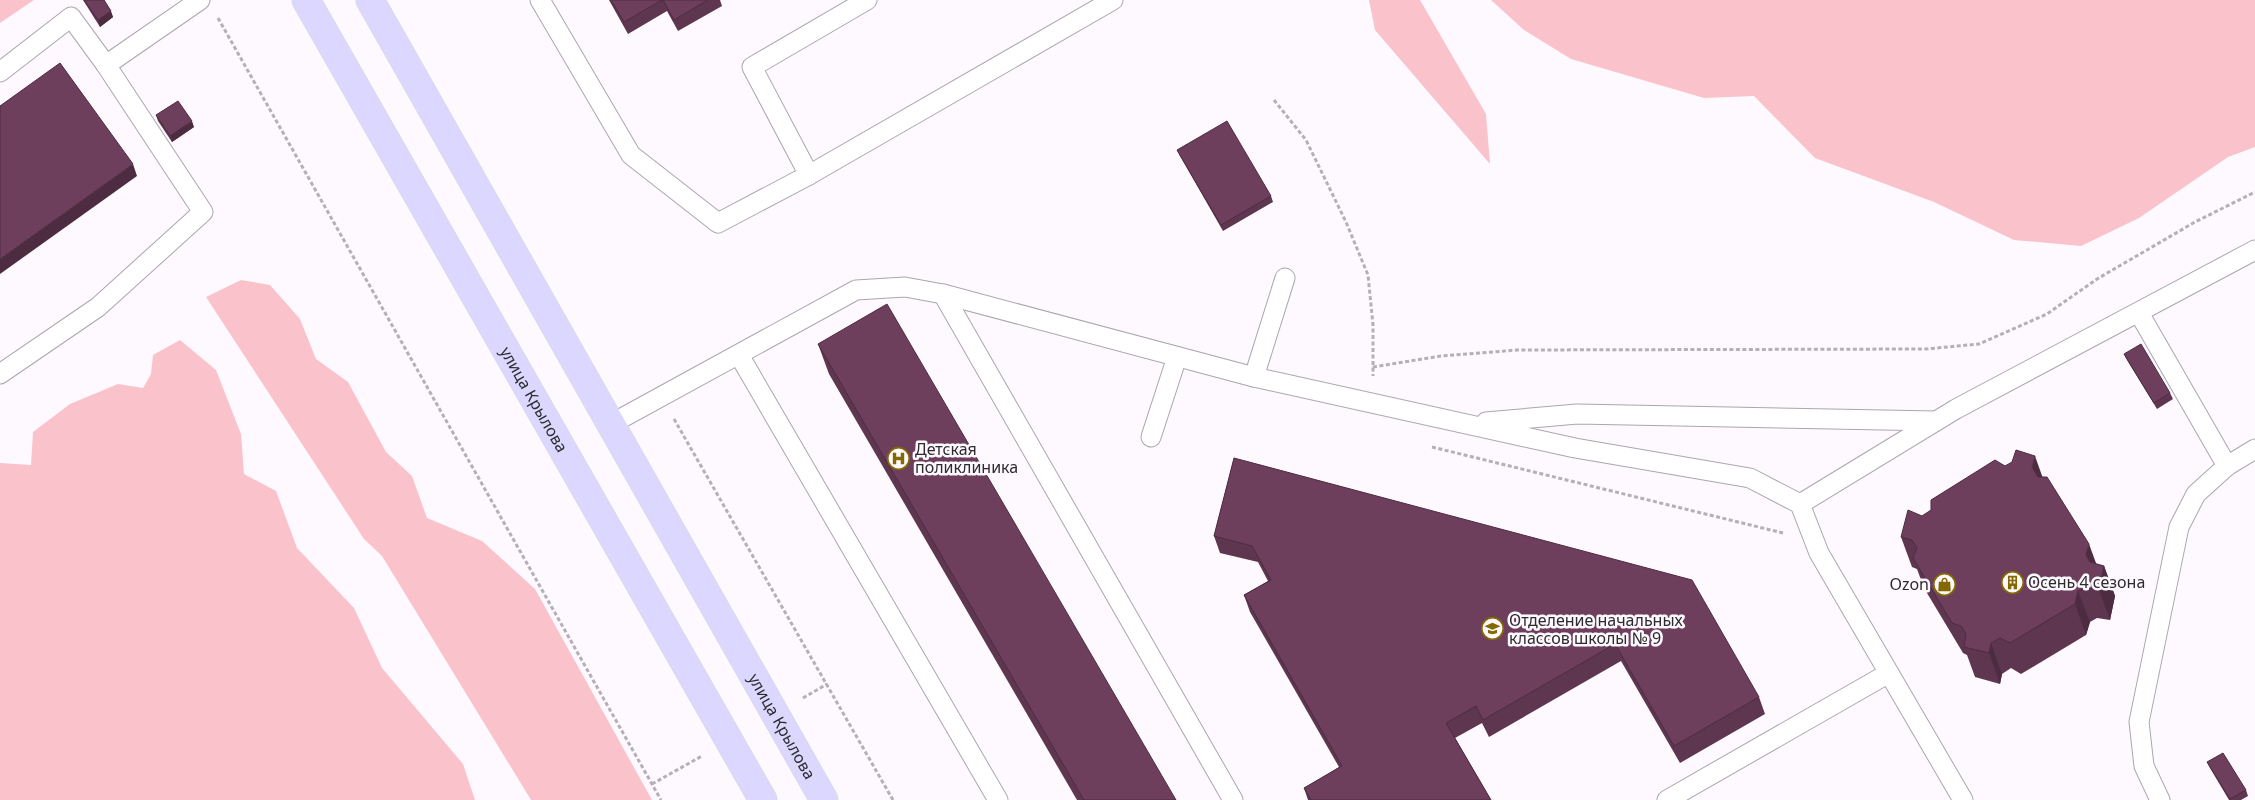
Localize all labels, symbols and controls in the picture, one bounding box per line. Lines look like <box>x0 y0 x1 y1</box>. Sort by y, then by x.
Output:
street label: улица Крылова <box>495 343 573 456</box>
place label: Детская поликлиника <box>915 438 1018 478</box>
hospital icon: Детская поликлиника <box>887 446 911 470</box>
building icon: Осень 4 сезона <box>2000 570 2024 594</box>
place label: Осень 4 сезона <box>2028 571 2145 593</box>
shop icon: Ozon <box>1933 572 1957 596</box>
place label: Ozon <box>1889 573 1929 595</box>
place label: Отделение начальных классов школы № 9 <box>1509 609 1684 649</box>
school or university icon: Отделение начальных классов школы № 9 <box>1481 617 1505 641</box>
street label: улица Крылова <box>743 669 821 783</box>

